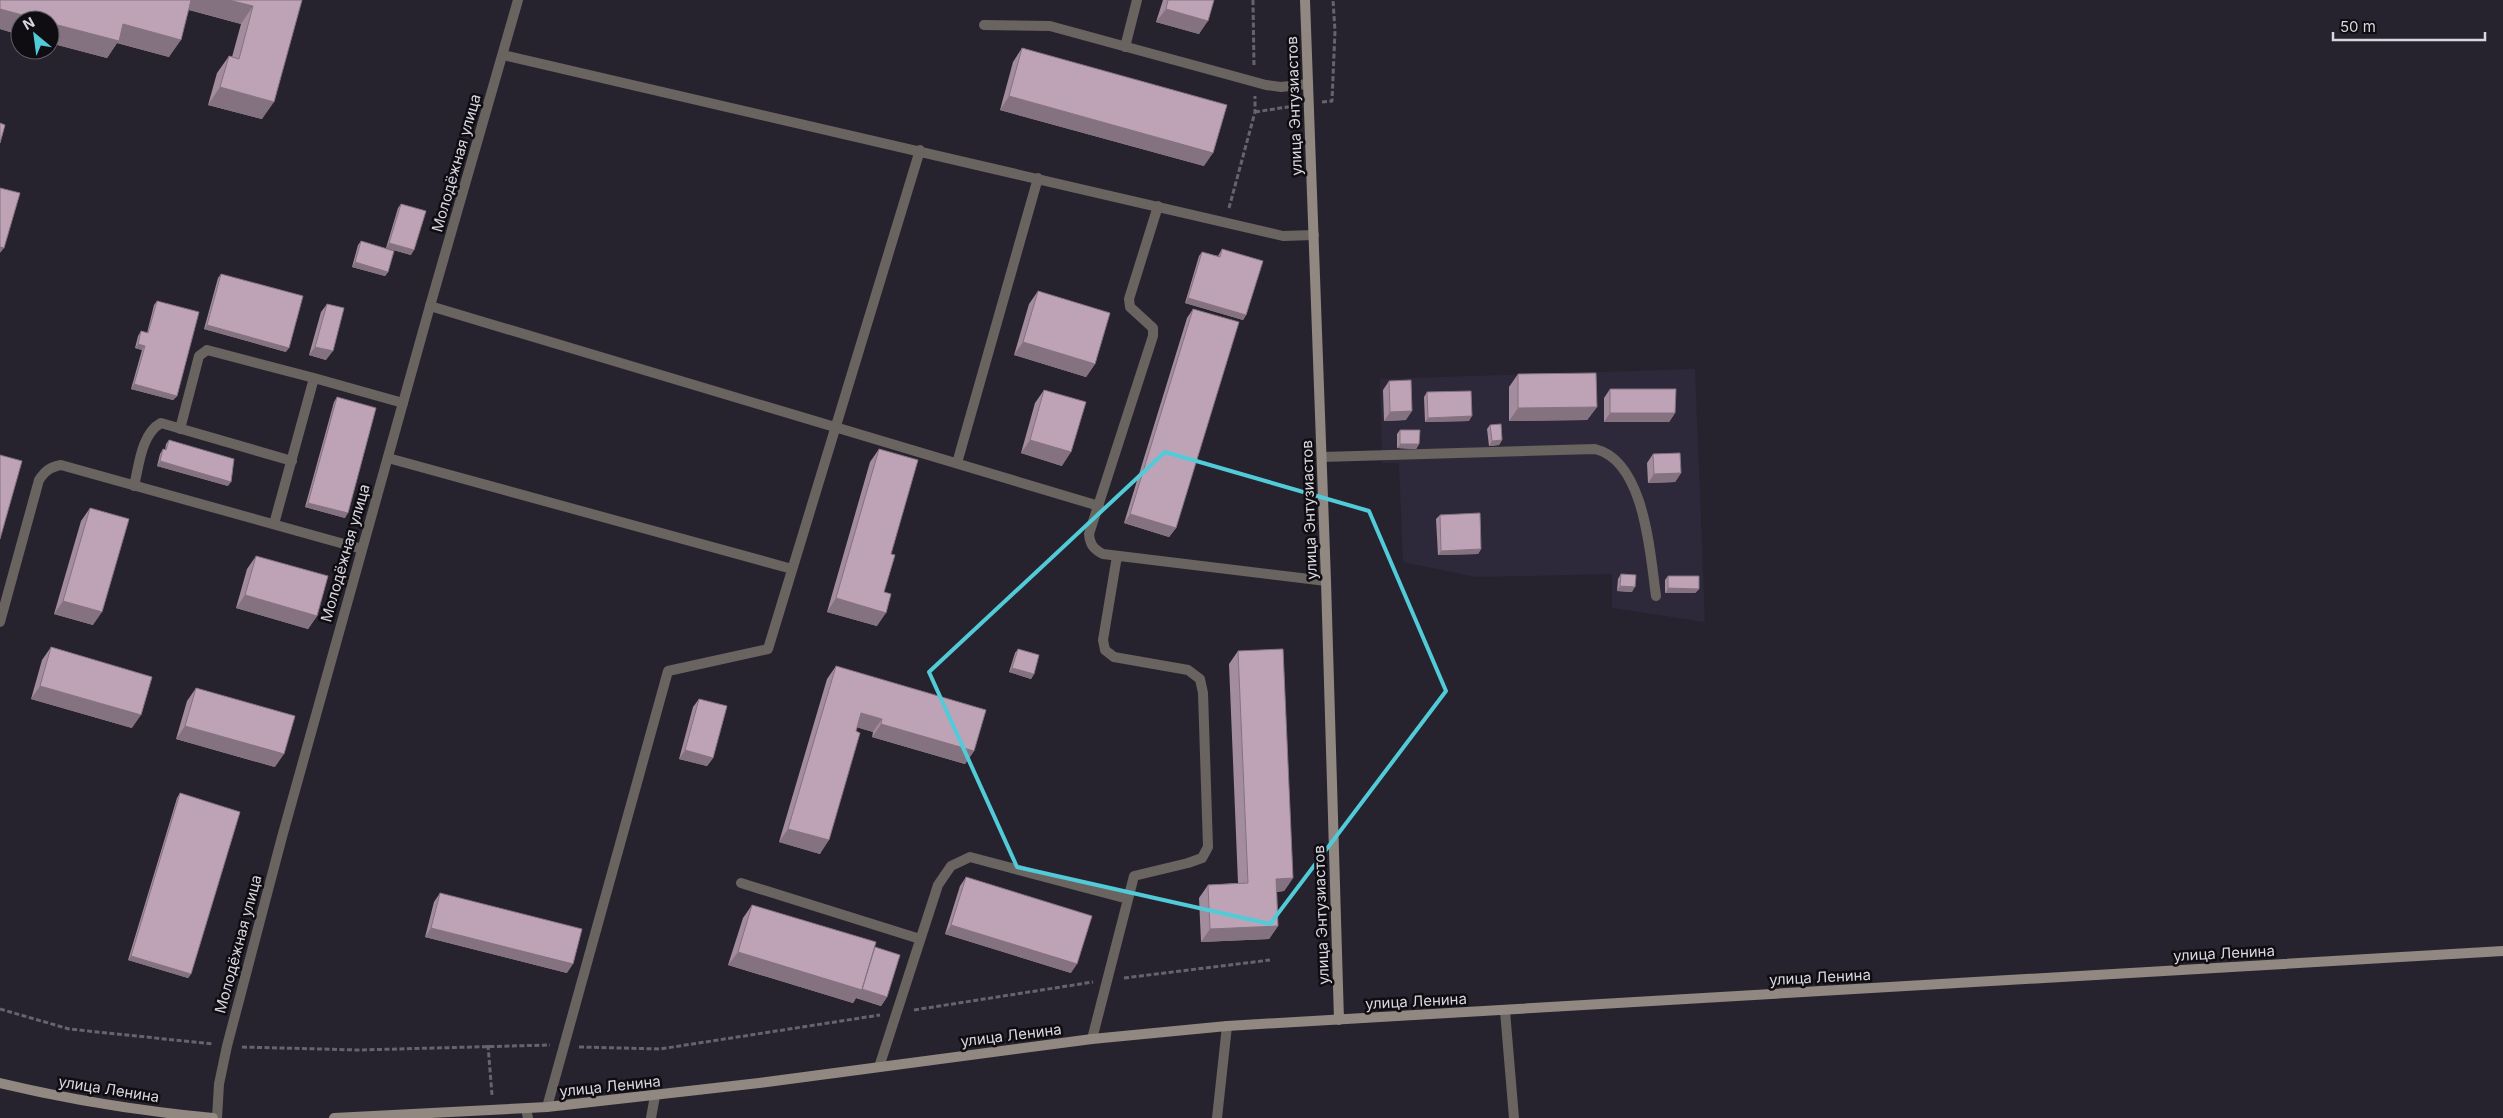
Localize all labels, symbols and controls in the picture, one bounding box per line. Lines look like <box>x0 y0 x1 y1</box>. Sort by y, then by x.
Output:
north arrow <box>10 10 60 60</box>
scale bar <box>2333 10 2486 42</box>
text: N <box>20 13 37 33</box>
text: 50 m <box>2340 17 2376 36</box>
street label: улица Энтузиастов <box>1282 36 1306 176</box>
street label: Молодёжная улица <box>427 92 485 234</box>
street label: улица Энтузиастов <box>1297 440 1321 580</box>
street label: Молодёжная улица <box>316 482 374 624</box>
street label: улица Энтузиастов <box>1309 845 1333 985</box>
street label: Молодёжная улица <box>210 873 266 1015</box>
street label: улица Ленина <box>2173 941 2275 965</box>
street label: улица Ленина <box>1769 965 1871 989</box>
street label: улица Ленина <box>1365 989 1467 1013</box>
street label: улица Ленина <box>959 1019 1063 1051</box>
street label: улица Ленина <box>558 1071 662 1101</box>
street label: улица Ленина <box>57 1072 161 1106</box>

